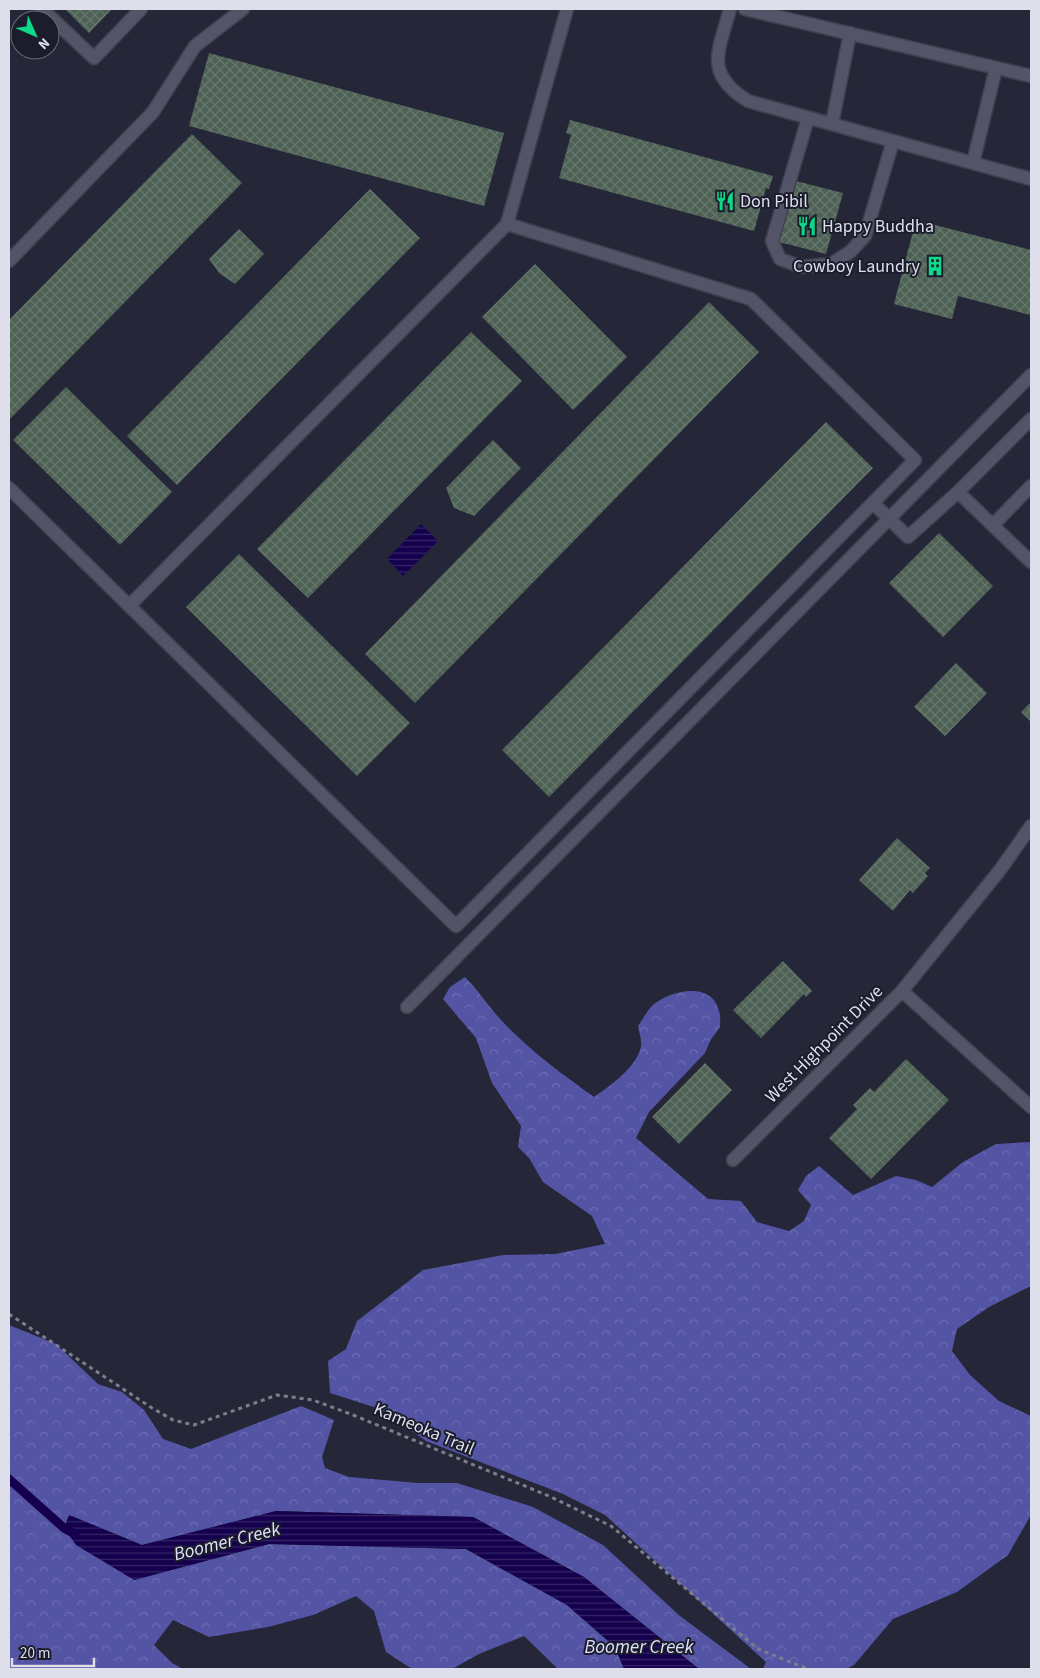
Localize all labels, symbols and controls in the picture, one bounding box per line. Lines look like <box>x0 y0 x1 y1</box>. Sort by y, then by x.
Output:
north arrow <box>10 10 60 60</box>
text: N <box>33 33 54 54</box>
place label: Don Pibil <box>740 189 808 214</box>
restaurant icon: Don Pibil <box>714 190 736 212</box>
place label: Happy Buddha <box>822 214 934 239</box>
restaurant icon: Happy Buddha <box>796 215 818 237</box>
place label: Cowboy Laundry <box>793 254 921 279</box>
building icon: Cowboy Laundry <box>924 255 946 277</box>
street label: West Highpoint Drive <box>759 979 889 1109</box>
street label: Kameoka Trail <box>370 1397 478 1461</box>
water label: Boomer Creek <box>171 1515 284 1568</box>
water label: Boomer Creek <box>585 1634 694 1661</box>
scale bar <box>12 1636 95 1668</box>
text: 20 m <box>20 1643 50 1664</box>

